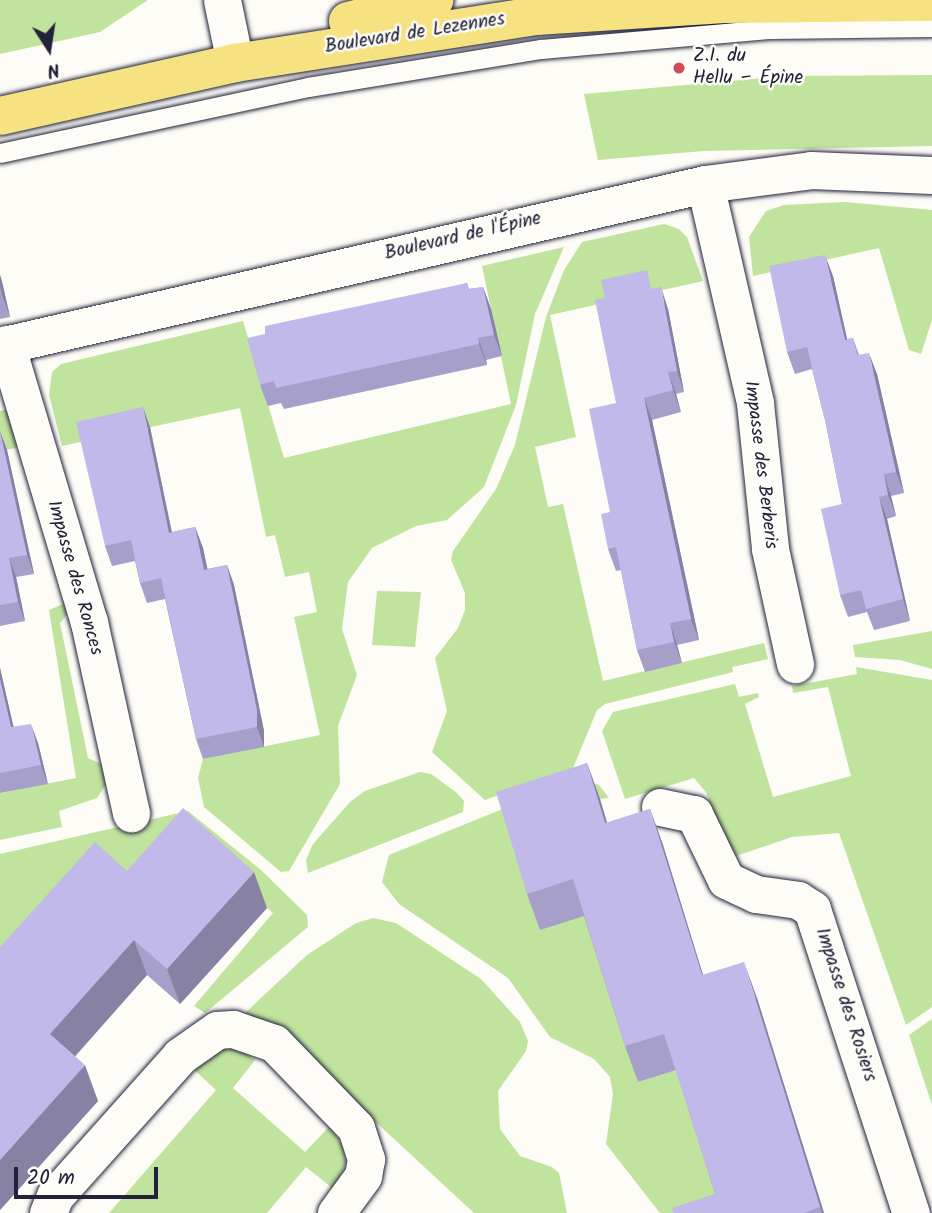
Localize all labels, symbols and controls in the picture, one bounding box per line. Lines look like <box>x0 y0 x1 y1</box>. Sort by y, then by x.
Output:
street label: Boulevard de Lezennes <box>323 9 507 59</box>
north arrow <box>14 14 84 84</box>
place label: Z.I. du Hellu – Épine <box>693 46 803 90</box>
text: N <box>44 54 62 85</box>
marker: Z.I. du Hellu – Épine <box>671 60 687 76</box>
street label: Boulevard de l'Épine <box>383 208 543 266</box>
street label: Impasse des Berberis <box>738 380 782 550</box>
street label: Impasse des Ronces <box>41 498 107 658</box>
street label: Impasse des Rosiers <box>809 925 881 1085</box>
scale bar <box>18 1154 161 1198</box>
text: 20 m <box>27 1162 75 1195</box>

